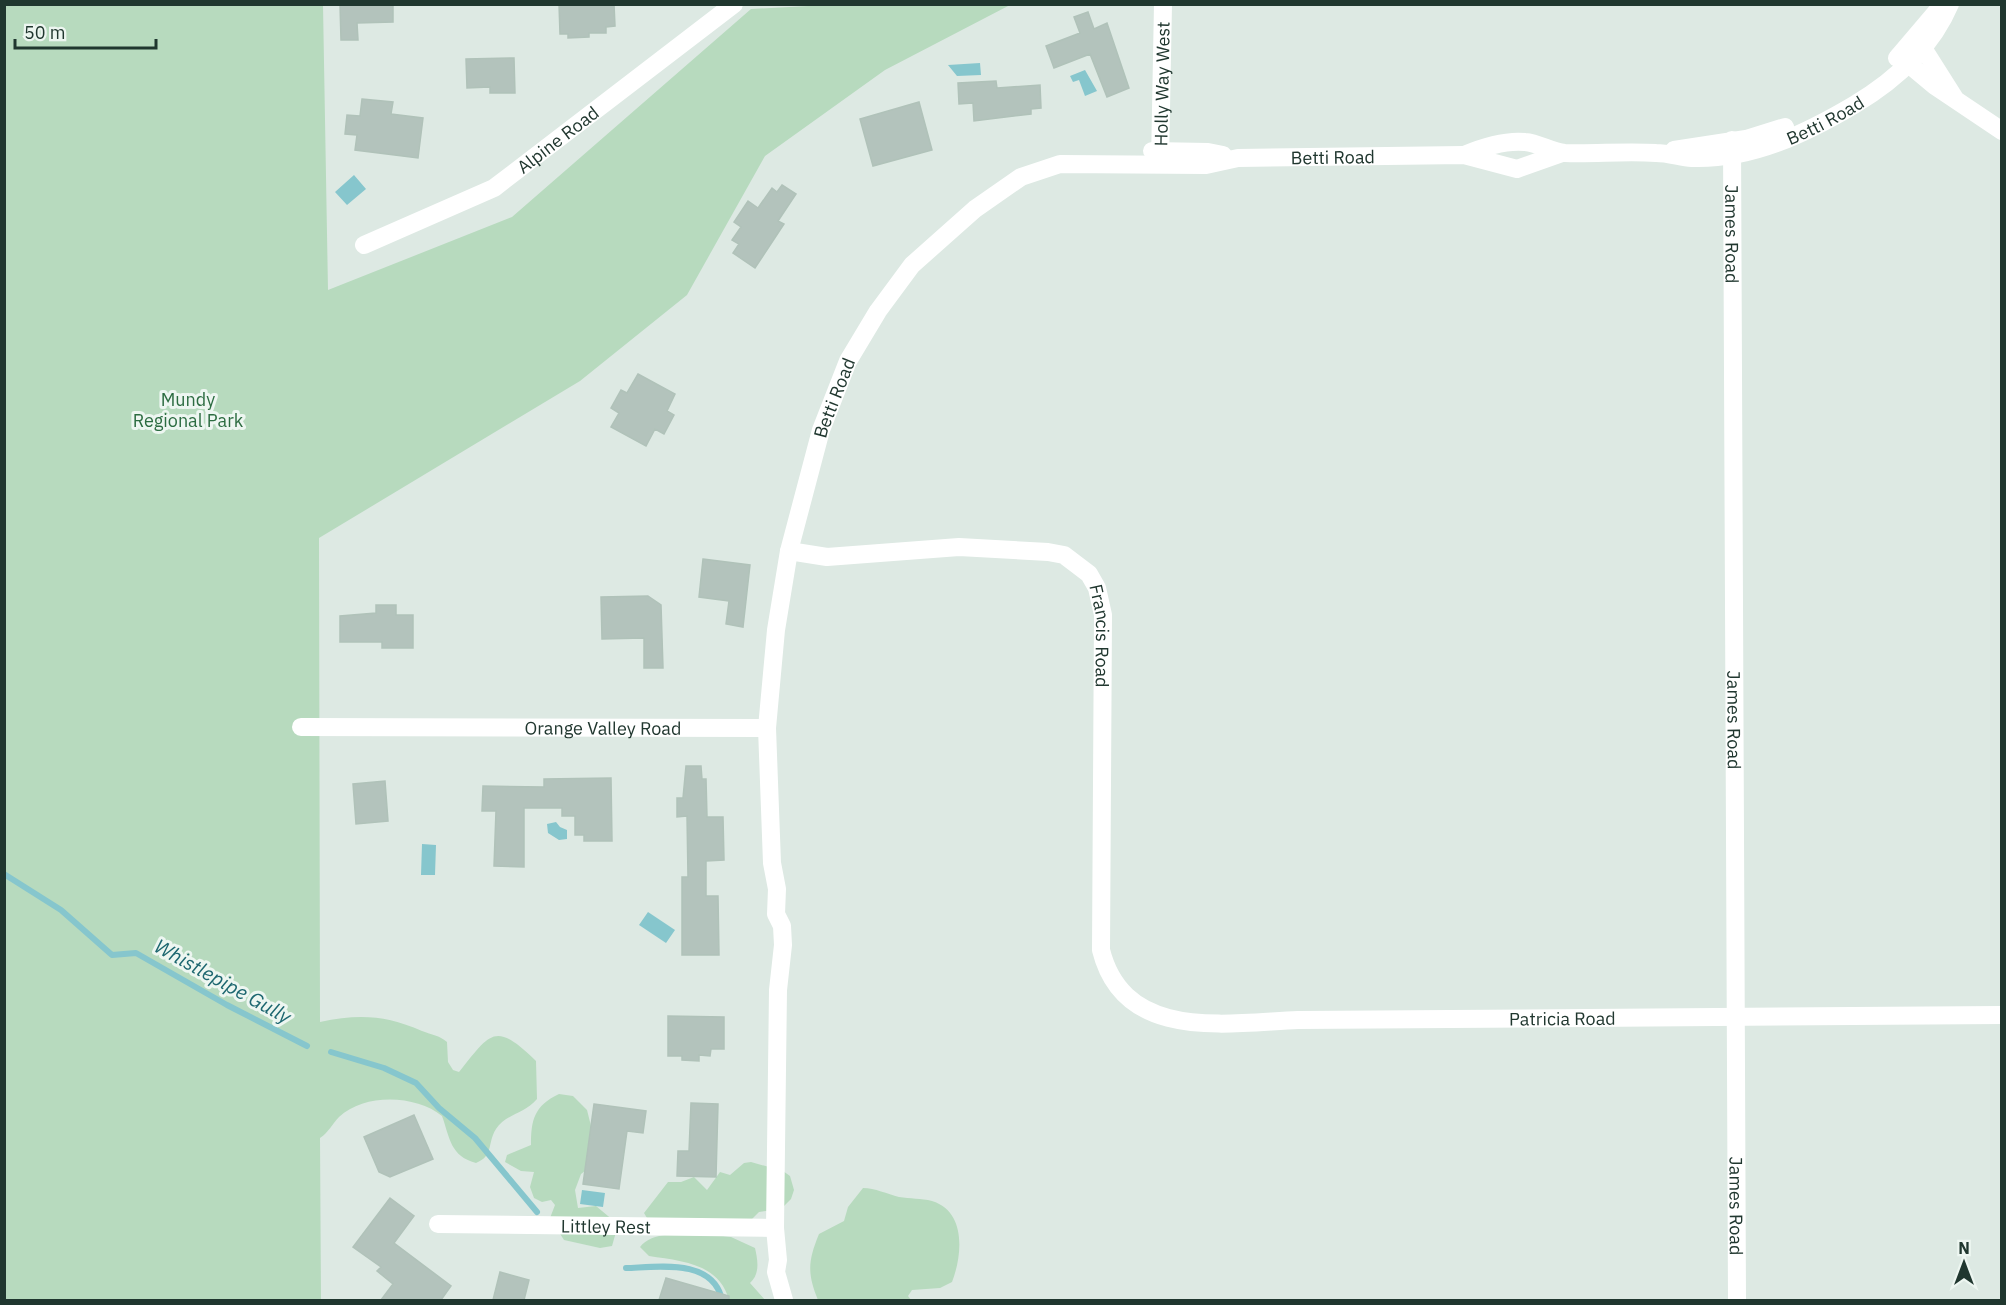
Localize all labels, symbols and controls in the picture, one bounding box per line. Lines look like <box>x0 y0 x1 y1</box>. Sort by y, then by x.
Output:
scale bar <box>15 12 156 50</box>
text: 50 m <box>24 21 66 44</box>
street label: Holly Way West <box>1149 21 1174 147</box>
street label: Betti Road <box>1783 90 1868 150</box>
street label: Alpine Road <box>512 101 603 178</box>
street label: Betti Road <box>1290 145 1375 169</box>
street label: James Road <box>1721 185 1744 283</box>
street label: Betti Road <box>808 354 860 440</box>
park label: Mundy Regional Park <box>133 388 244 432</box>
street label: Francis Road <box>1085 582 1115 688</box>
street label: James Road <box>1723 671 1746 769</box>
street label: Orange Valley Road <box>525 716 681 739</box>
water label: Whistlepipe Gully <box>150 932 297 1030</box>
street label: Patricia Road <box>1509 1006 1616 1030</box>
street label: James Road <box>1725 1157 1748 1255</box>
street label: Littley Rest <box>561 1214 651 1238</box>
north arrow <box>1934 1233 1994 1293</box>
text: N <box>1958 1238 1970 1258</box>

